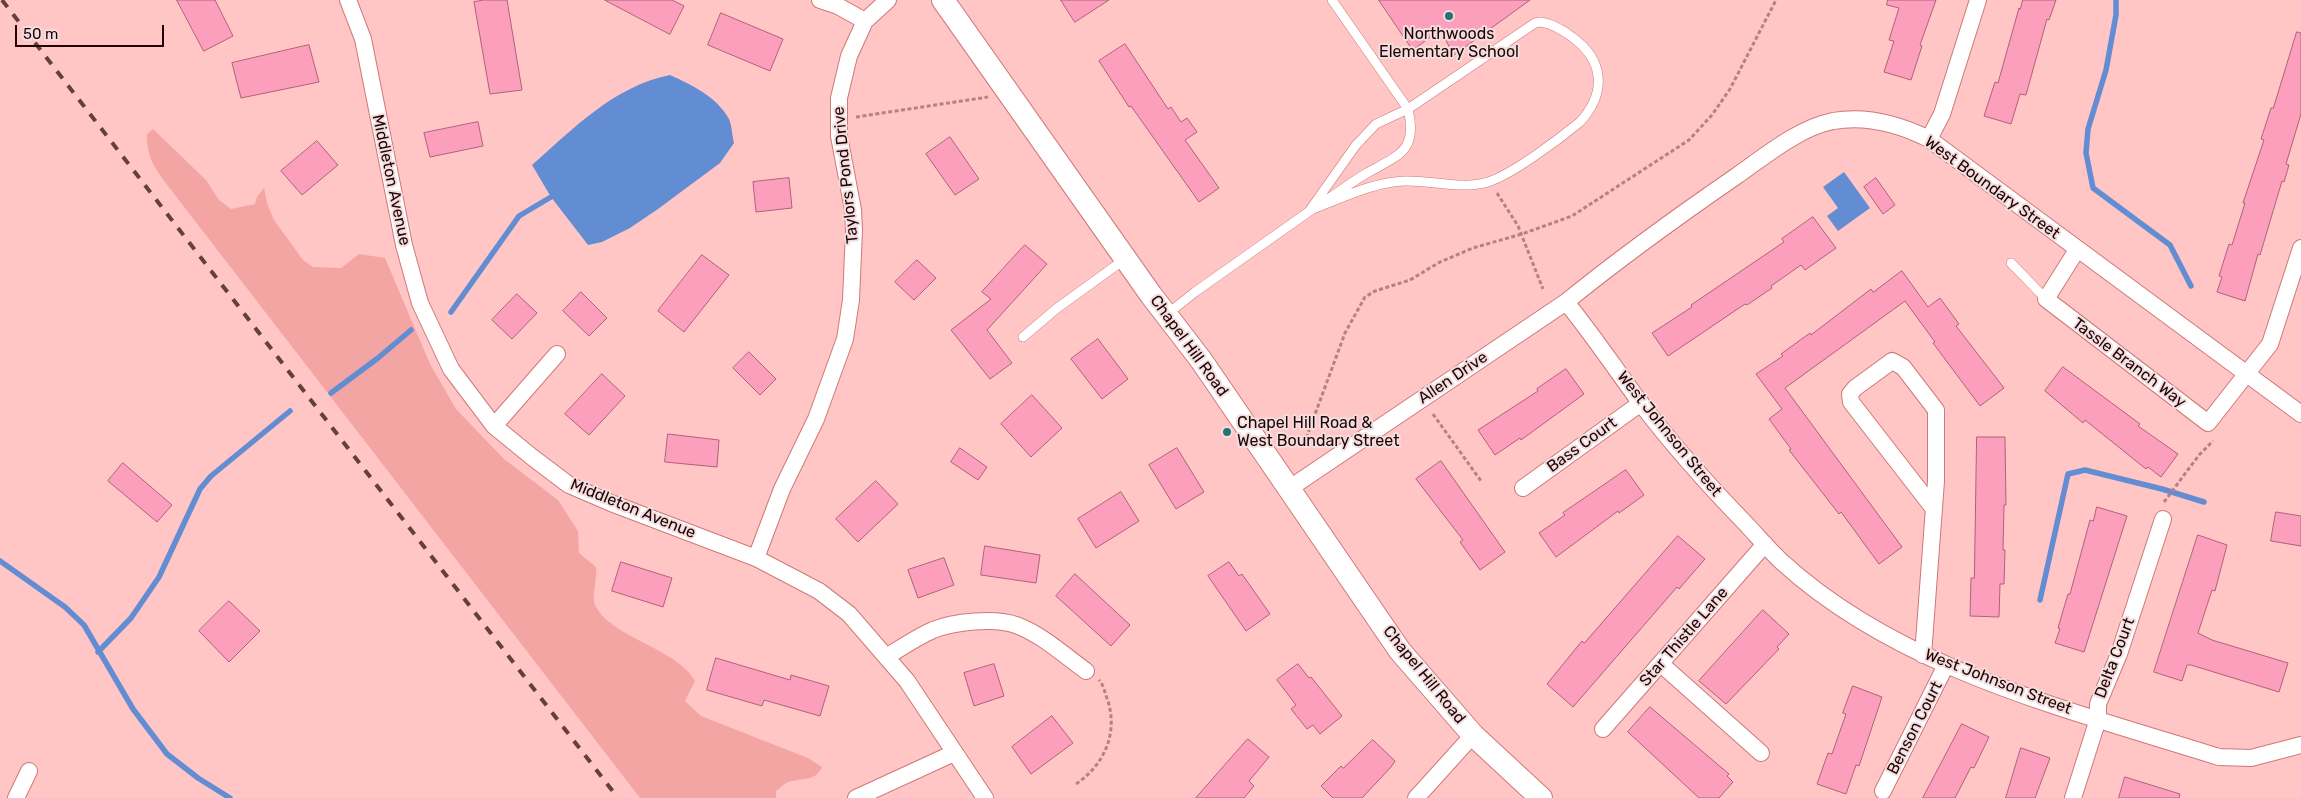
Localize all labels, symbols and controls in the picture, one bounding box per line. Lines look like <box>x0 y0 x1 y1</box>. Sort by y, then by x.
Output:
marker: Northwoods Elementary School <box>1443 10 1455 22</box>
scale bar <box>18 15 166 47</box>
place label: Northwoods Elementary School <box>1379 24 1519 62</box>
text: 50 m <box>23 25 58 43</box>
street label: Taylors Pond Drive <box>829 106 863 244</box>
street label: Middleton Avenue <box>368 113 414 247</box>
street label: West Boundary Street <box>1921 133 2063 243</box>
street label: Chapel Hill Road <box>1146 292 1232 400</box>
street label: Tassle Branch Way <box>2068 314 2190 412</box>
street label: Allen Drive <box>1415 348 1491 408</box>
street label: West Johnson Street <box>1613 367 1725 501</box>
place label: Chapel Hill Road & West Boundary Street <box>1237 413 1399 451</box>
street label: Bass Court <box>1543 413 1621 477</box>
marker: Chapel Hill Road & West Boundary Street <box>1221 426 1233 438</box>
street label: Middleton Avenue <box>568 475 698 543</box>
street label: Star Thistle Lane <box>1636 583 1732 691</box>
street label: Delta Court <box>2091 615 2139 701</box>
street label: Chapel Hill Road <box>1379 622 1469 728</box>
street label: West Johnson Street <box>1922 645 2074 719</box>
street label: Benson Court <box>1883 678 1947 778</box>

